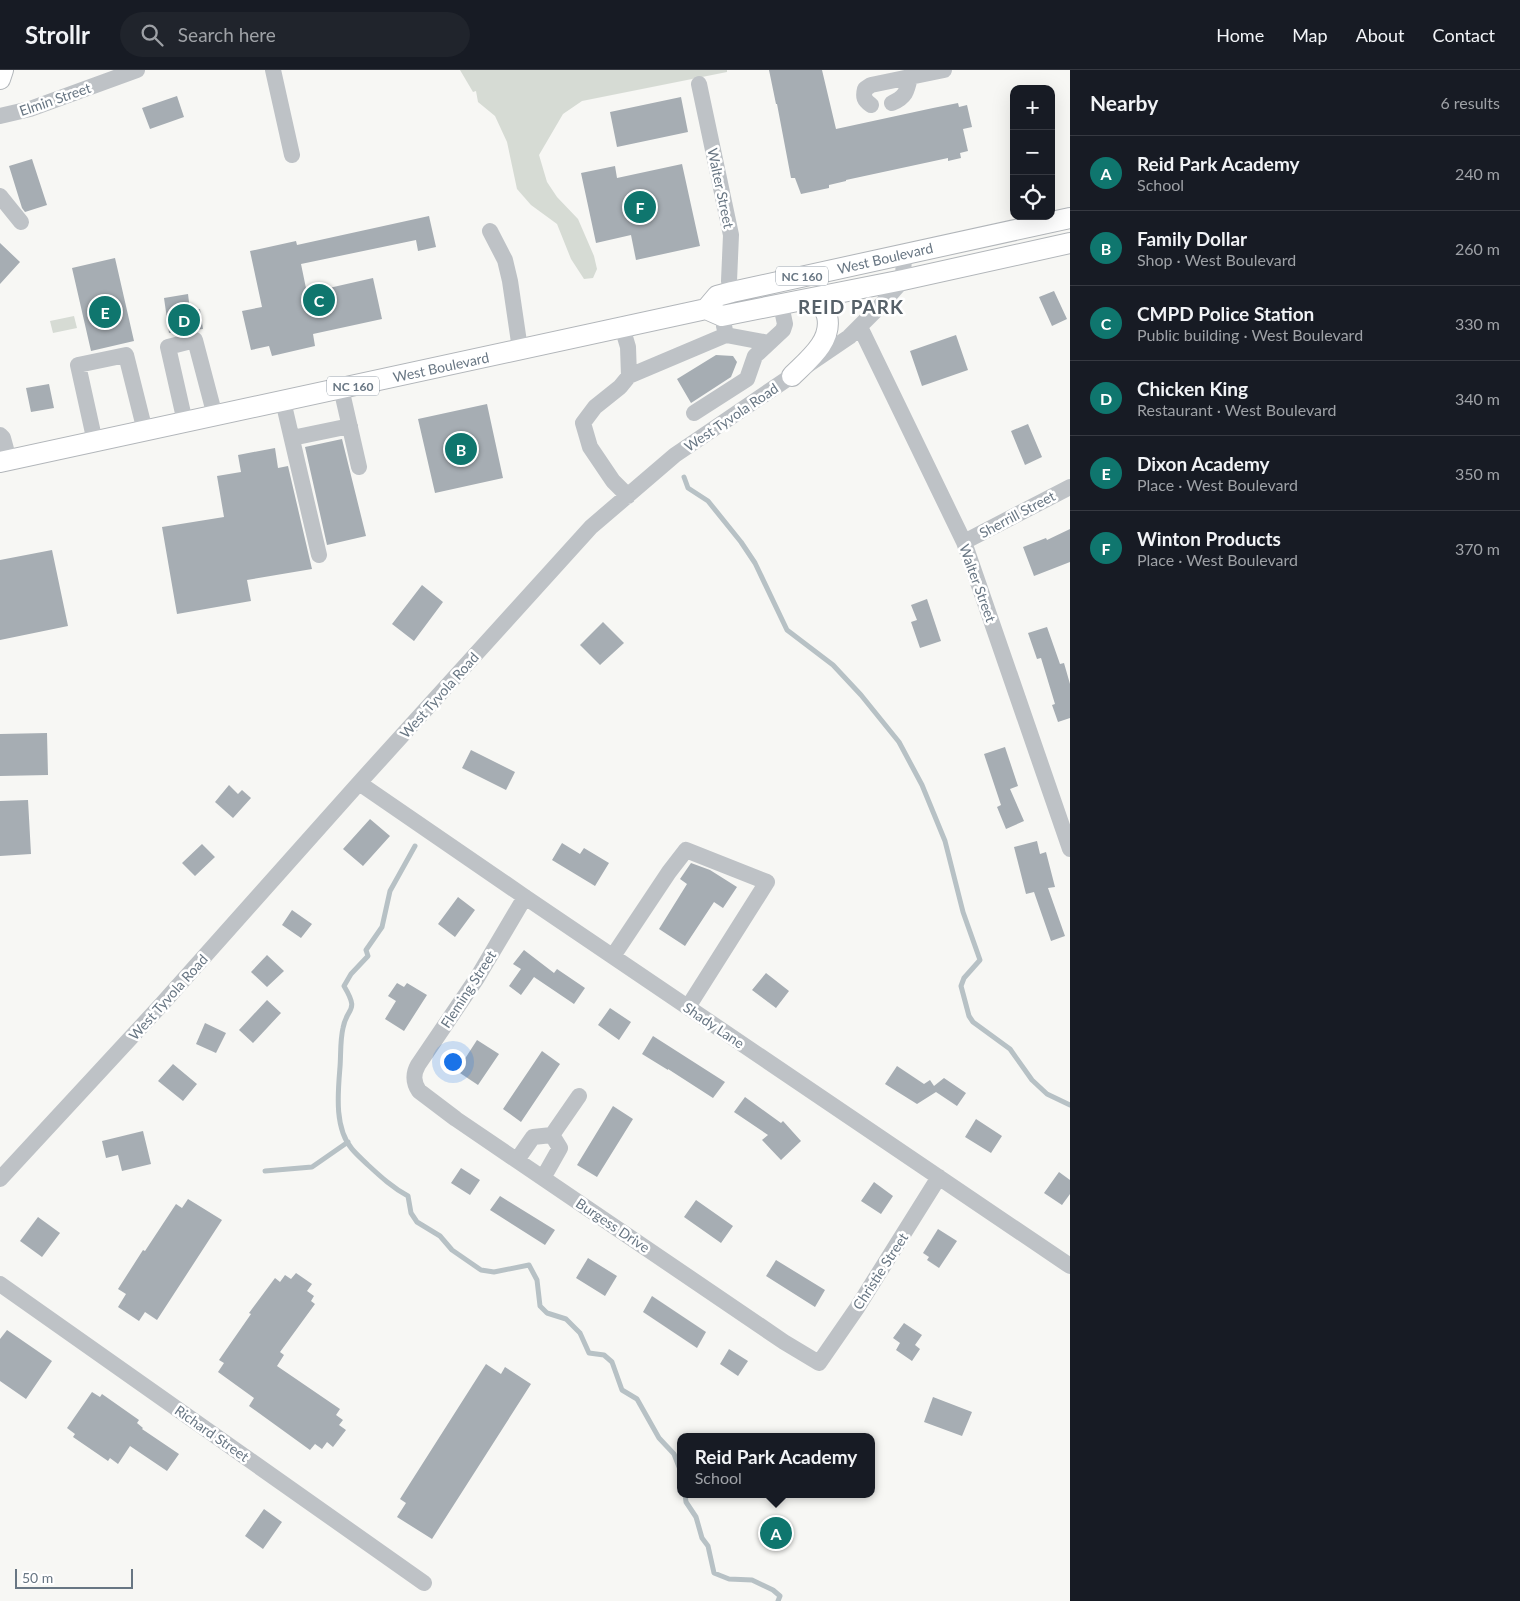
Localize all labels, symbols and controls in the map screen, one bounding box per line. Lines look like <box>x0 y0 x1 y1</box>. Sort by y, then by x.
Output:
search box <box>120 12 470 57</box>
text: Strollr <box>25 20 90 49</box>
icon: search <box>138 21 166 49</box>
text: Search here <box>178 23 276 46</box>
text: Home <box>1216 24 1264 46</box>
text: Map <box>1292 24 1328 46</box>
text: About <box>1356 24 1405 46</box>
text: Contact <box>1433 24 1495 46</box>
street label: Elmin Street <box>17 79 93 119</box>
map controls <box>1010 85 1055 220</box>
button: + <box>1010 85 1055 130</box>
text: Nearby <box>1090 90 1158 115</box>
text: 6 results <box>1440 93 1500 112</box>
button: − <box>1010 130 1055 175</box>
street label: Walter Street <box>704 146 738 230</box>
text: Reid Park Academy <box>1137 152 1300 175</box>
text: A <box>1100 164 1112 183</box>
text: 240 m <box>1455 164 1500 183</box>
button: locate <box>1010 175 1055 220</box>
text: School <box>1137 175 1184 194</box>
pin: F <box>624 188 656 226</box>
text: Family Dollar <box>1137 227 1247 250</box>
street label: West Boulevard <box>835 239 935 277</box>
text: B <box>1101 239 1111 258</box>
text: 260 m <box>1455 239 1500 258</box>
text: Shop · West Boulevard <box>1137 250 1296 269</box>
road number: NC 160 <box>776 267 828 286</box>
pin: C <box>303 281 335 319</box>
pin: E <box>89 293 121 331</box>
district label: REID PARK <box>798 295 904 318</box>
pin: D <box>168 301 200 339</box>
text: CMPD Police Station <box>1137 302 1314 325</box>
text: C <box>1101 314 1111 333</box>
text: 330 m <box>1455 314 1500 333</box>
text: Public building · West Boulevard <box>1137 325 1363 344</box>
street label: West Boulevard <box>391 349 491 385</box>
road number: NC 160 <box>327 376 379 396</box>
text: Chicken King <box>1137 377 1248 400</box>
street label: West Tyvola Road <box>681 379 781 455</box>
text: D <box>1100 389 1112 408</box>
text: 340 m <box>1455 389 1500 408</box>
text: Restaurant · West Boulevard <box>1137 400 1336 419</box>
pin: B <box>445 430 477 468</box>
text: Dixon Academy <box>1137 452 1270 475</box>
text: E <box>1101 464 1111 483</box>
text: 350 m <box>1455 464 1500 483</box>
text: Place · West Boulevard <box>1137 475 1298 494</box>
street label: Sherrill Street <box>976 487 1058 541</box>
text: Winton Products <box>1137 527 1281 550</box>
text: F <box>1101 539 1111 558</box>
text: 370 m <box>1455 539 1500 558</box>
street label: Walter Street <box>956 542 1000 624</box>
text: Place · West Boulevard <box>1137 550 1298 569</box>
street label: West Tyvola Road <box>396 649 482 741</box>
street label: Fleming Street <box>437 947 499 1031</box>
street label: West Tyvola Road <box>125 951 211 1043</box>
street label: Shady Lane <box>680 998 748 1052</box>
your location <box>440 1049 466 1075</box>
street label: Burgess Drive <box>573 1194 653 1256</box>
street label: Christie Street <box>849 1229 911 1313</box>
street label: Richard Street <box>172 1401 252 1465</box>
popup <box>677 1433 875 1498</box>
text: Reid Park Academy <box>695 1445 857 1468</box>
text: School <box>695 1468 742 1487</box>
pin: A <box>760 1514 792 1552</box>
scale bar <box>15 1566 132 1589</box>
text: 50 m <box>22 1569 53 1586</box>

